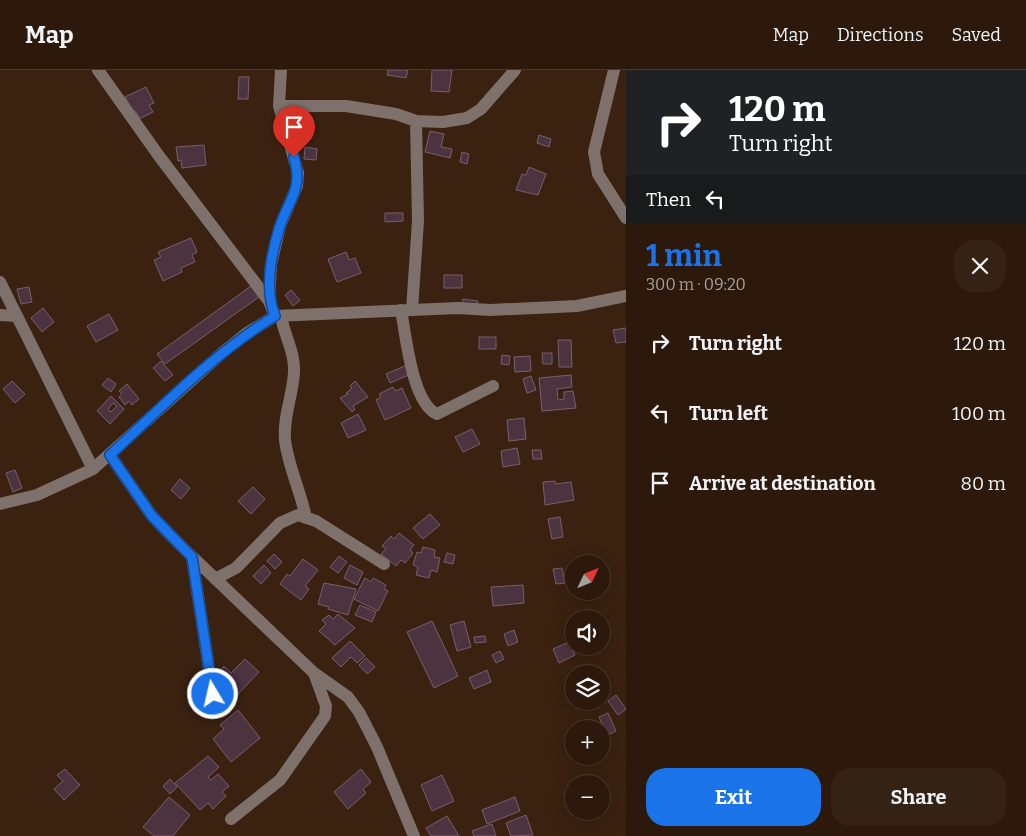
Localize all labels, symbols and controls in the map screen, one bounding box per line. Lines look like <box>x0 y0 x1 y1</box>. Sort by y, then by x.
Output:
text: Map <box>25 21 74 49</box>
text: Map <box>773 24 809 46</box>
text: Directions <box>837 24 924 46</box>
text: Saved <box>952 24 1001 46</box>
text: 120 m <box>729 88 826 130</box>
icon: right <box>646 90 711 155</box>
pin <box>273 106 315 157</box>
icon: arrive <box>280 113 308 141</box>
text: Turn right <box>729 130 832 157</box>
icon: left <box>701 185 729 213</box>
text: Then <box>646 188 691 211</box>
text: 1 min <box>646 238 722 274</box>
button: close <box>954 240 1006 292</box>
text: 300 m · 09:20 <box>646 275 746 294</box>
icon: right <box>646 329 674 357</box>
text: Turn right <box>689 332 782 355</box>
text: 120 m <box>954 332 1006 355</box>
icon: left <box>646 399 674 427</box>
text: Turn left <box>689 402 768 425</box>
text: 100 m <box>952 402 1006 425</box>
icon: arrive <box>646 469 674 497</box>
text: Arrive at destination <box>689 472 876 495</box>
text: 80 m <box>960 472 1006 495</box>
north arrow <box>565 555 610 600</box>
map controls <box>565 555 610 820</box>
button: sound <box>565 610 610 655</box>
button: layers <box>565 665 610 710</box>
position arrow <box>186 667 238 719</box>
button: + <box>565 720 610 765</box>
button: Exit <box>646 768 821 826</box>
button: Share <box>831 768 1006 826</box>
button: − <box>565 775 610 820</box>

